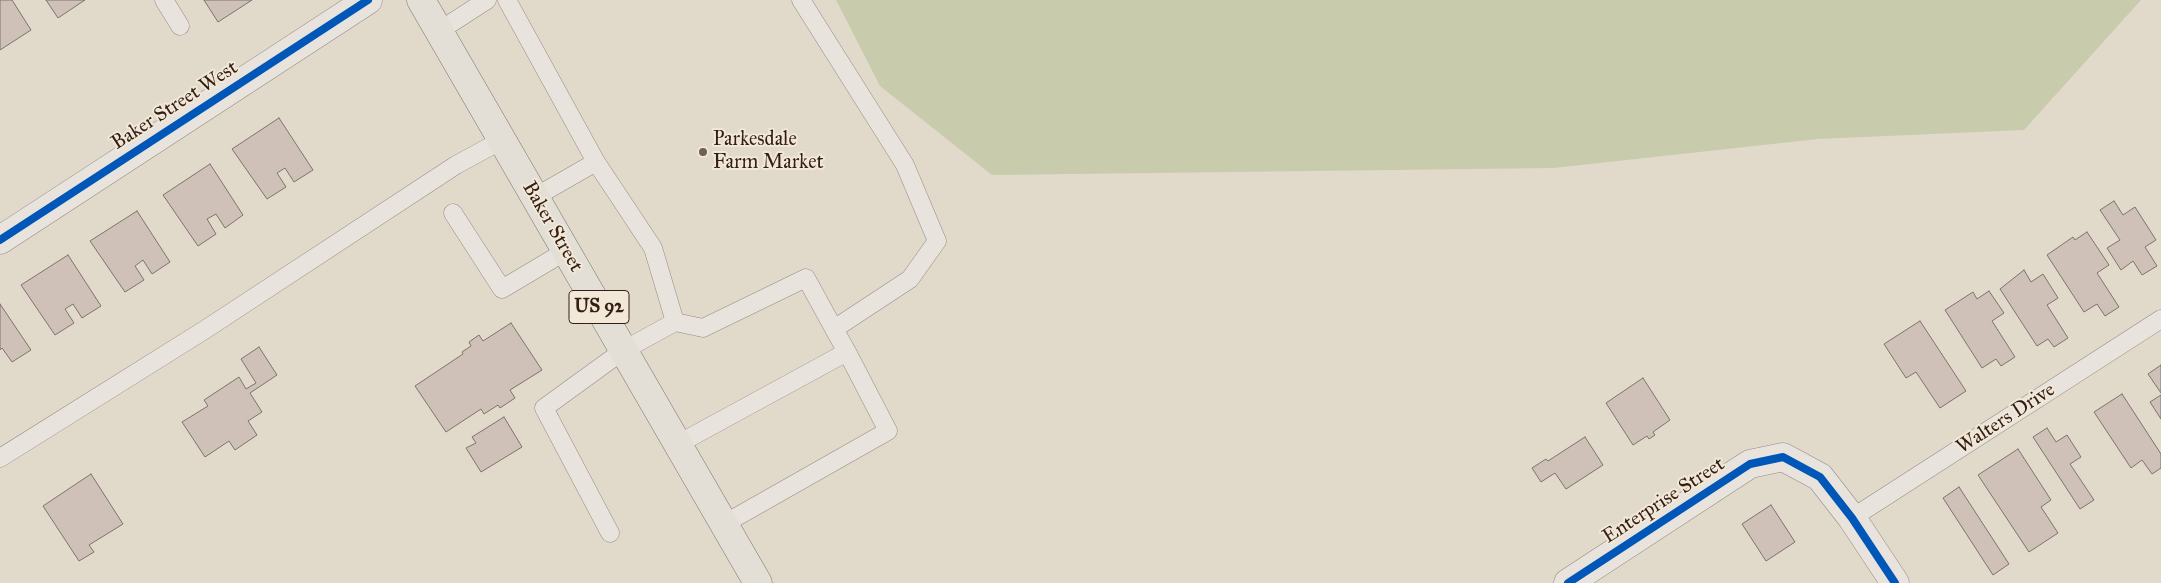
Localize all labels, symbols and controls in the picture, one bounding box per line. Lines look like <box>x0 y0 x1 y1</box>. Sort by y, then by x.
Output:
street label: Baker Street West <box>107 56 243 156</box>
place label: Parkesdale Farm Market <box>713 128 824 175</box>
marker: Parkesdale Farm Market <box>697 146 709 158</box>
street label: Baker Street <box>516 177 588 277</box>
road number: US 92 <box>569 290 629 324</box>
street label: Walters Drive <box>1952 378 2060 460</box>
street label: Enterprise Street <box>1599 453 1729 549</box>

